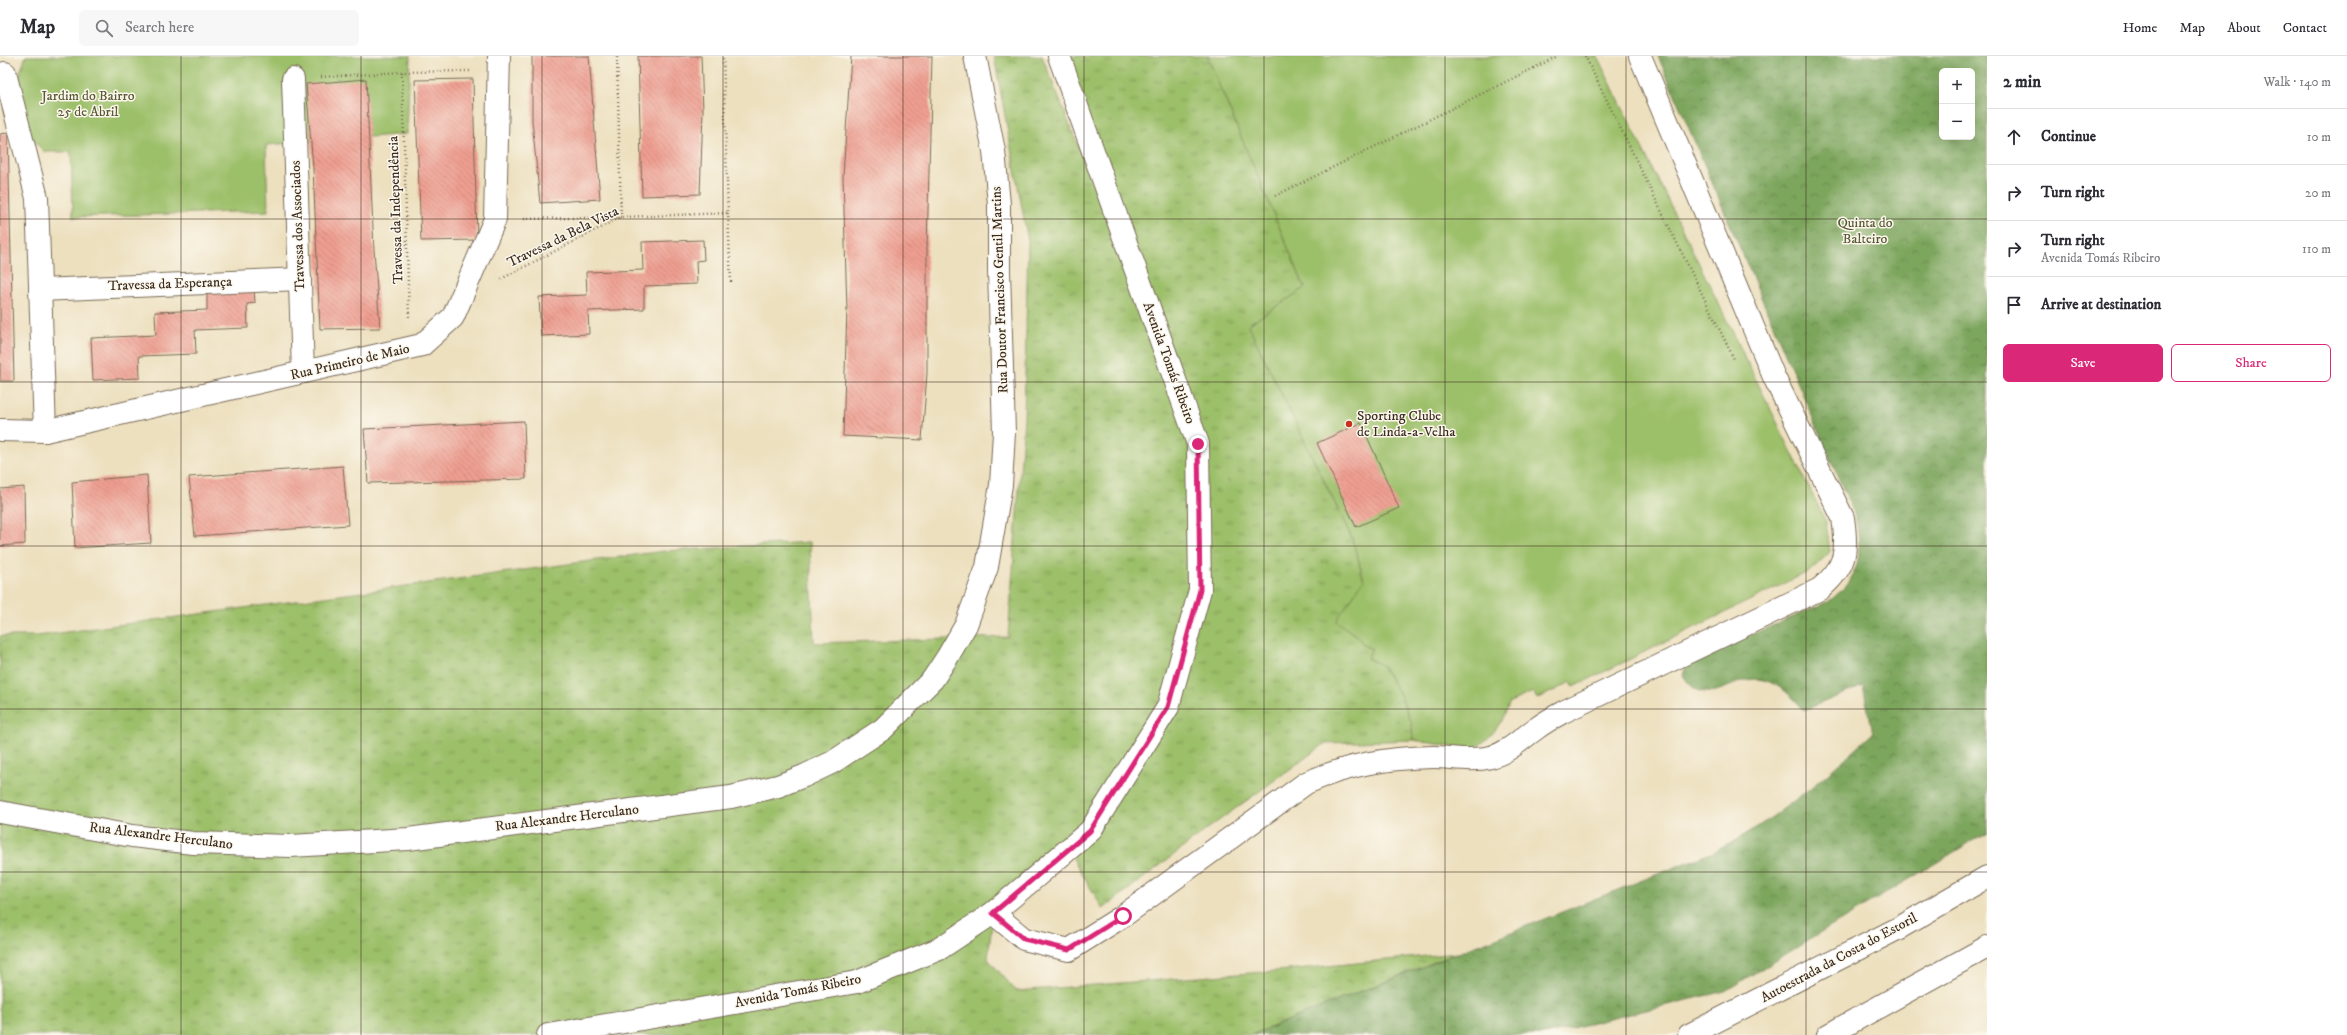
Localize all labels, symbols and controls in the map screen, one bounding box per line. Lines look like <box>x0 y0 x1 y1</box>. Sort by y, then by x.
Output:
search box <box>79 10 359 46</box>
text: Map <box>20 16 55 39</box>
icon: search <box>93 17 115 39</box>
text: Search here <box>125 18 194 37</box>
text: Home <box>2123 19 2157 37</box>
text: Map <box>2179 19 2205 37</box>
text: About <box>2227 19 2261 37</box>
text: Contact <box>2283 19 2327 37</box>
map controls <box>1939 68 1975 140</box>
button: + <box>1939 68 1975 104</box>
text: 2 min <box>2003 71 2041 93</box>
text: Walk · 140 m <box>2263 74 2331 90</box>
park label: Jardim do Bairro 25 de Abril <box>40 87 135 121</box>
button: − <box>1939 104 1975 140</box>
icon: ahead <box>2003 126 2025 148</box>
text: Continue <box>2041 127 2096 146</box>
text: 10 m <box>2307 129 2331 145</box>
street label: Travessa da Independência <box>384 136 408 284</box>
street label: Travessa dos Associados <box>287 160 309 292</box>
icon: right <box>2003 182 2025 204</box>
text: Turn right <box>2041 183 2104 202</box>
text: 20 m <box>2305 185 2331 201</box>
street label: Rua Doutor Francisco Gentil Martins <box>987 186 1013 394</box>
street label: Travessa da Bela Vista <box>504 202 622 272</box>
park label: Quinta do Balteiro <box>1837 214 1893 248</box>
text: Turn right <box>2041 231 2104 250</box>
icon: right <box>2003 238 2025 260</box>
text: 110 m <box>2302 241 2331 257</box>
text: Avenida Tomás Ribeiro <box>2041 250 2160 266</box>
street label: Travessa da Esperança <box>108 273 232 295</box>
icon: arrive <box>2003 294 2025 316</box>
text: Arrive at destination <box>2041 295 2161 314</box>
street label: Avenida Tomás Ribeiro <box>1139 300 1199 427</box>
street label: Rua Primeiro de Maio <box>289 339 412 384</box>
button: Save <box>2003 344 2163 382</box>
button: Share <box>2171 344 2331 382</box>
place label: Sporting Clube de Linda-a-Velha <box>1357 407 1455 441</box>
marker: Sporting Clube de Linda-a-Velha <box>1344 419 1354 429</box>
route end <box>1189 435 1207 453</box>
street label: Rua Alexandre Herculano <box>494 800 640 836</box>
street label: Rua Alexandre Herculano <box>88 818 234 854</box>
route start <box>1114 907 1132 925</box>
street label: Autoestrada da Costa do Estoril <box>1758 909 1921 1007</box>
street label: Avenida Tomás Ribeiro <box>733 970 863 1012</box>

